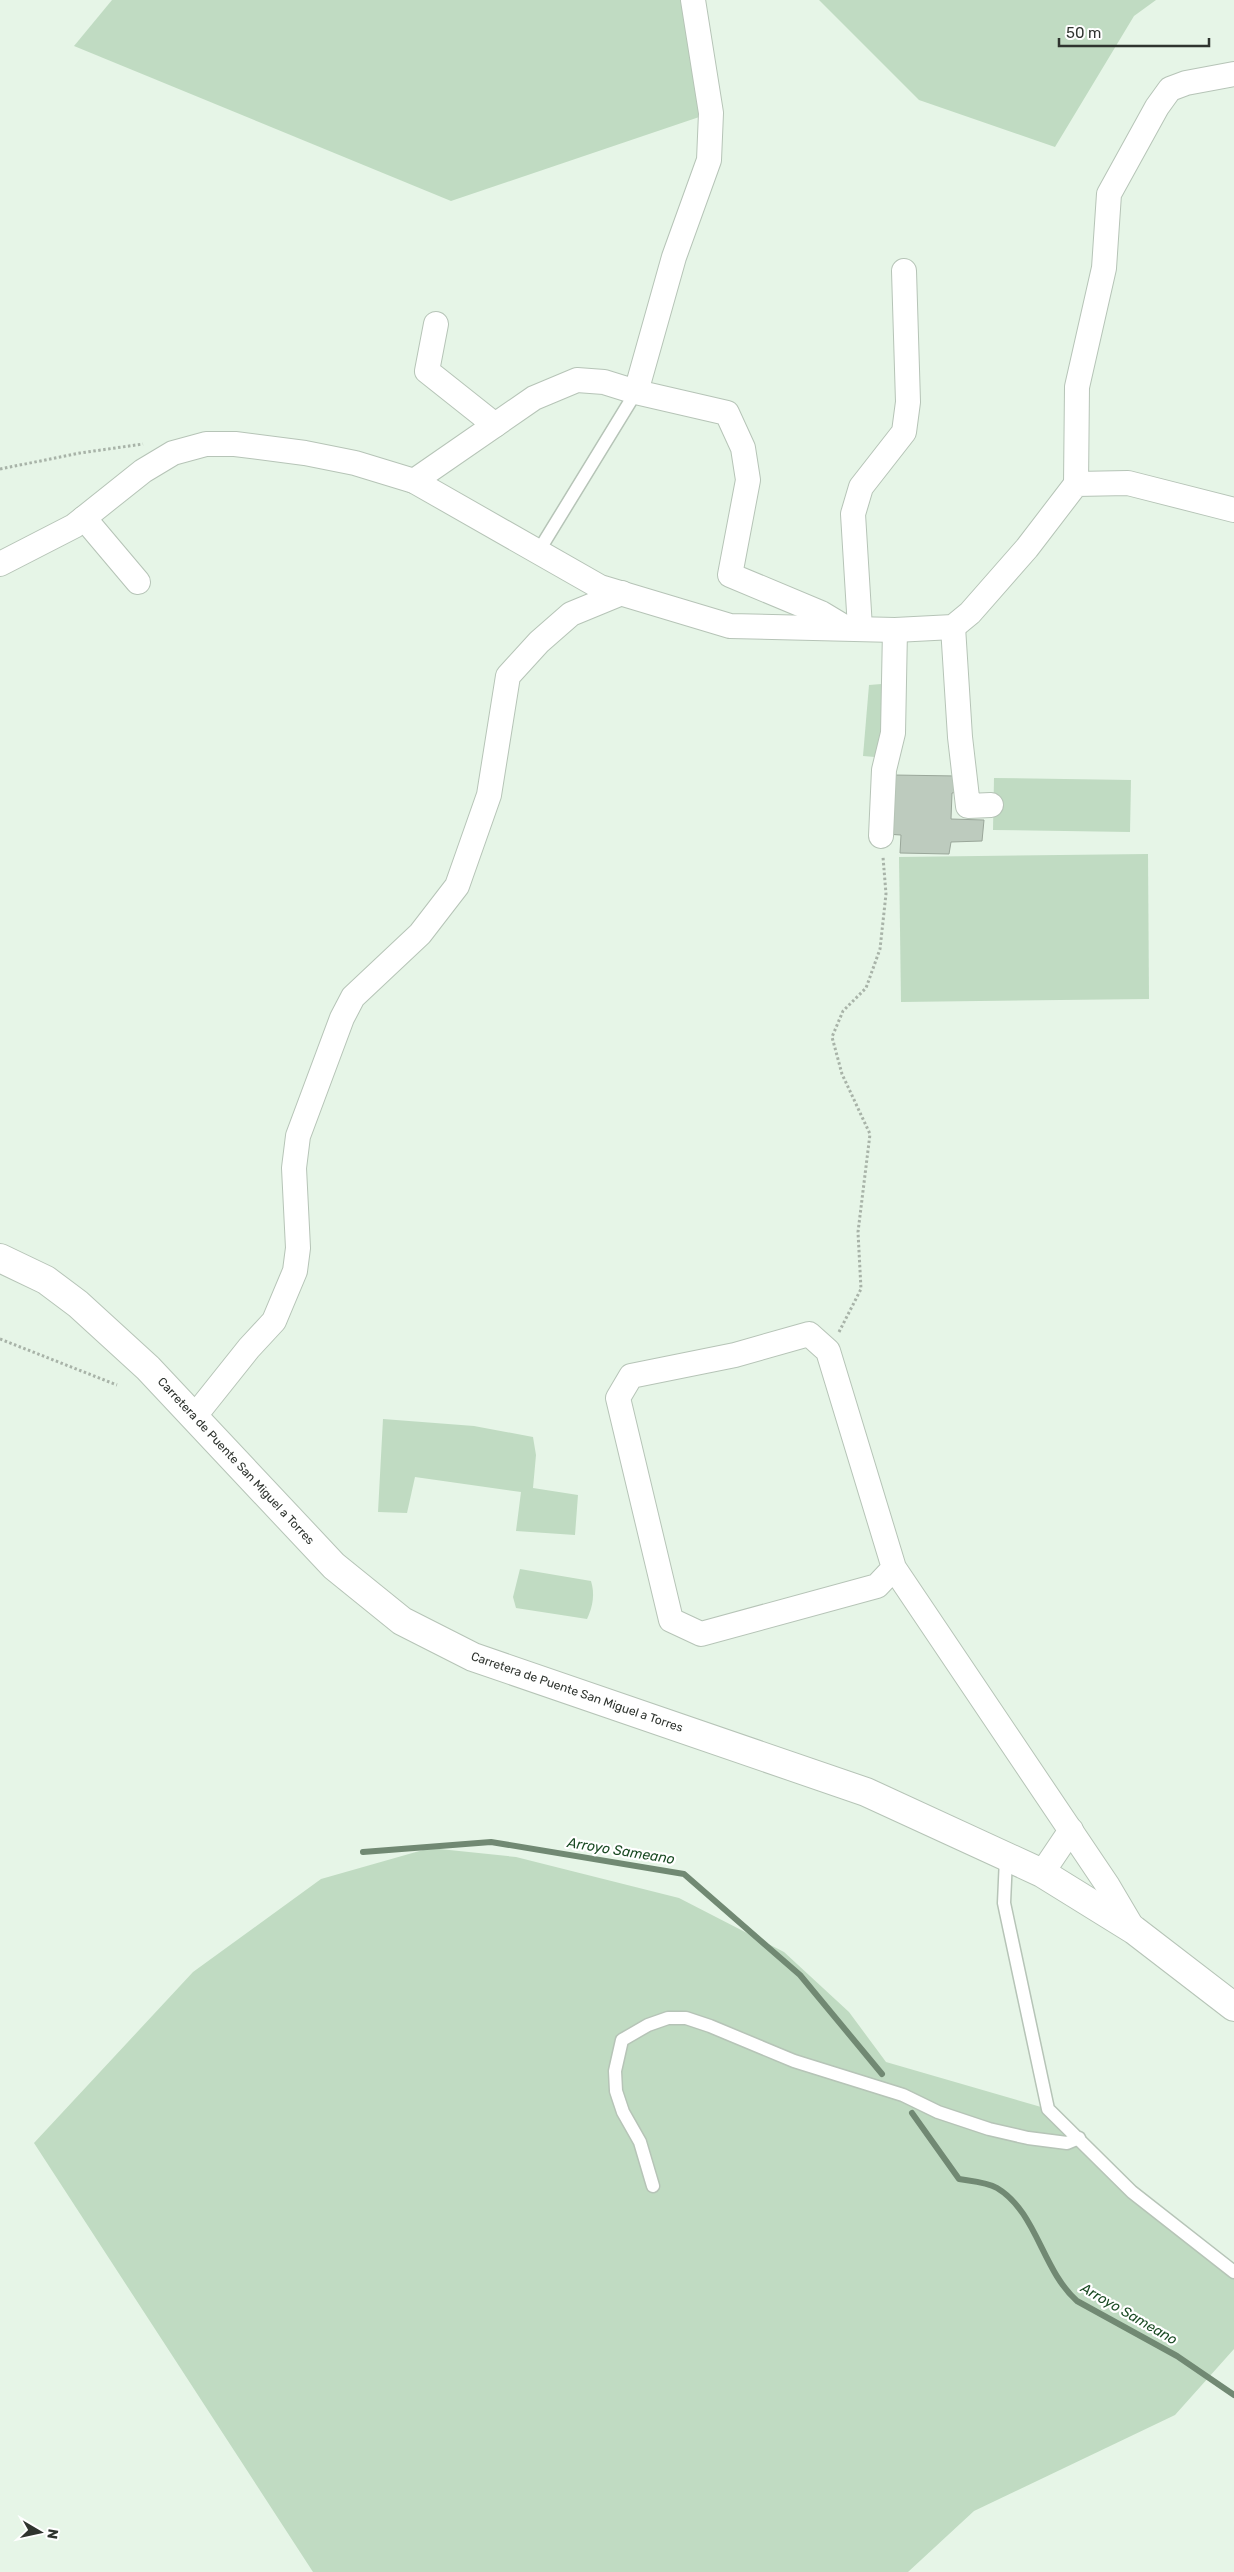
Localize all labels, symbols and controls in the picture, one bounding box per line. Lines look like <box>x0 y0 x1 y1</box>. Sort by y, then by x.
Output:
scale bar <box>1059 15 1209 47</box>
text: 50 m <box>1066 24 1101 42</box>
street label: Carretera de Puente San Miguel a Torres <box>155 1375 317 1547</box>
street label: Carretera de Puente San Miguel a Torres <box>469 1649 685 1735</box>
water label: Arroyo Sameano <box>565 1834 676 1868</box>
water label: Arroyo Sameano <box>1077 2279 1180 2349</box>
north arrow <box>15 2507 65 2557</box>
text: N <box>43 2528 62 2540</box>

